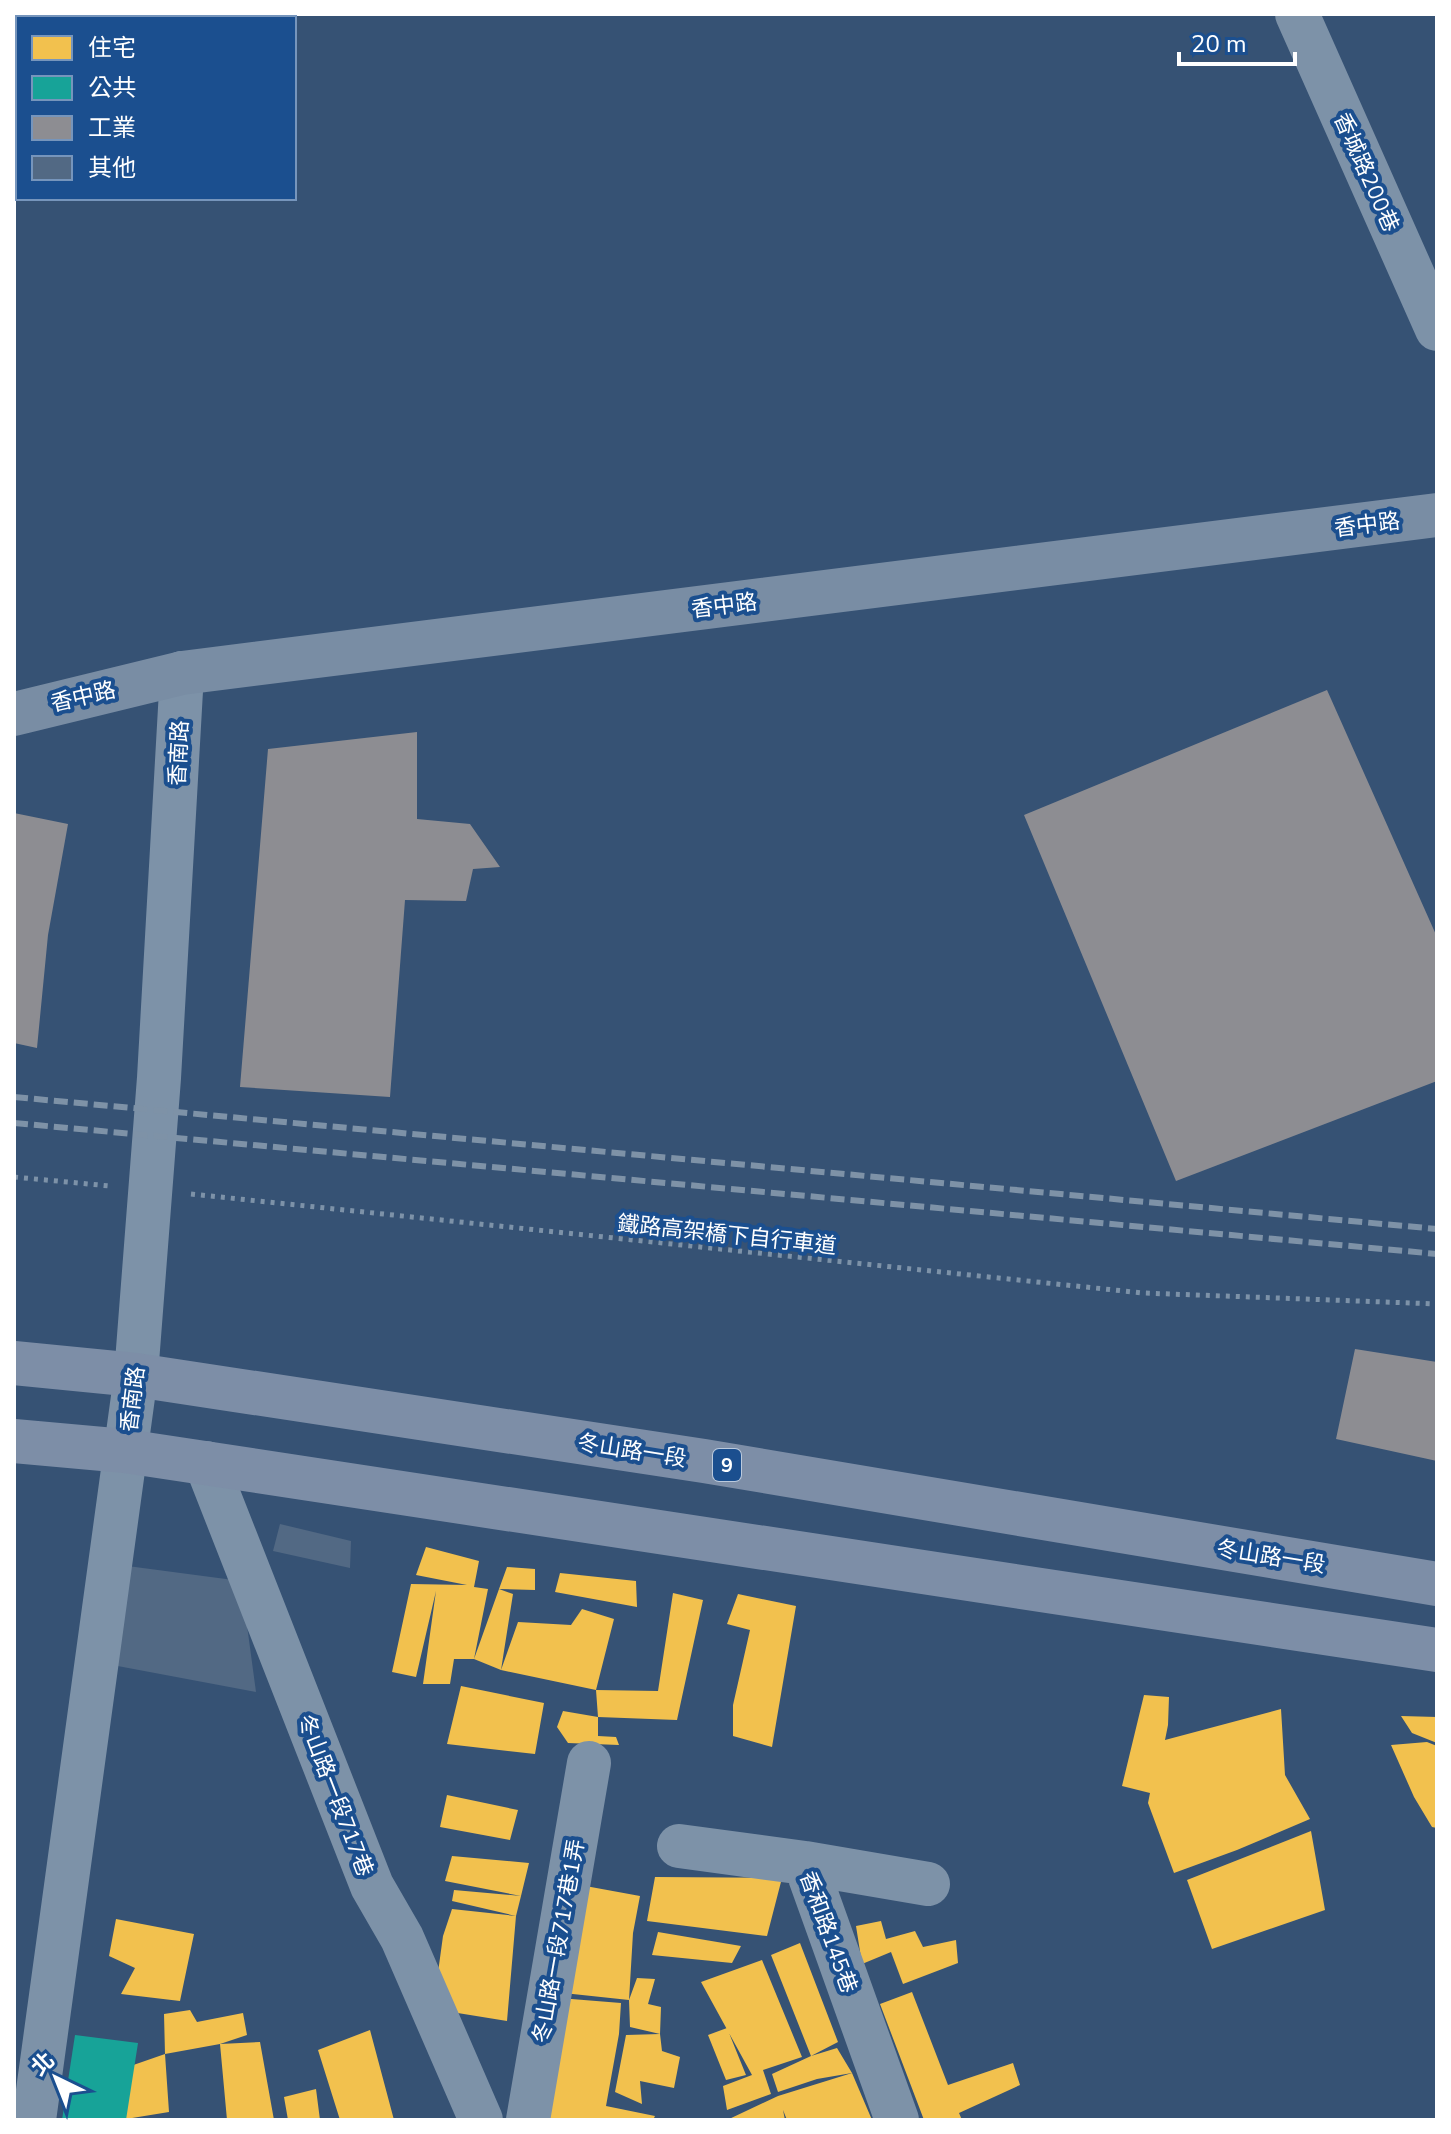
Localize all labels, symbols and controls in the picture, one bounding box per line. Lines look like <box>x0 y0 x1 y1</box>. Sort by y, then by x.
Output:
legend <box>16 16 296 200</box>
scale bar <box>1179 16 1295 66</box>
text: 20 m <box>1191 28 1247 60</box>
text: 住宅 <box>88 32 136 64</box>
text: 公共 <box>88 72 136 104</box>
street label: 香城路200巷 <box>1326 108 1406 237</box>
text: 工業 <box>88 112 136 144</box>
text: 其他 <box>88 152 136 184</box>
street label: 香中路 <box>1333 506 1402 544</box>
street label: 香中路 <box>690 587 759 625</box>
street label: 香中路 <box>48 675 119 719</box>
street label: 香南路 <box>162 719 196 787</box>
street label: 鐵路高架橋下自行車道 <box>616 1209 838 1261</box>
street label: 香南路 <box>114 1365 152 1434</box>
street label: 冬山路一段 <box>575 1428 689 1474</box>
road number: 9 <box>713 1449 741 1481</box>
street label: 冬山路一段 <box>1214 1534 1328 1580</box>
street label: 冬山路一段717巷 <box>290 1710 380 1881</box>
street label: 冬山路一段717巷1弄 <box>526 1837 592 2046</box>
street label: 香和路145巷 <box>792 1867 864 1997</box>
north arrow <box>16 2038 96 2118</box>
text: 北 <box>25 2046 61 2083</box>

